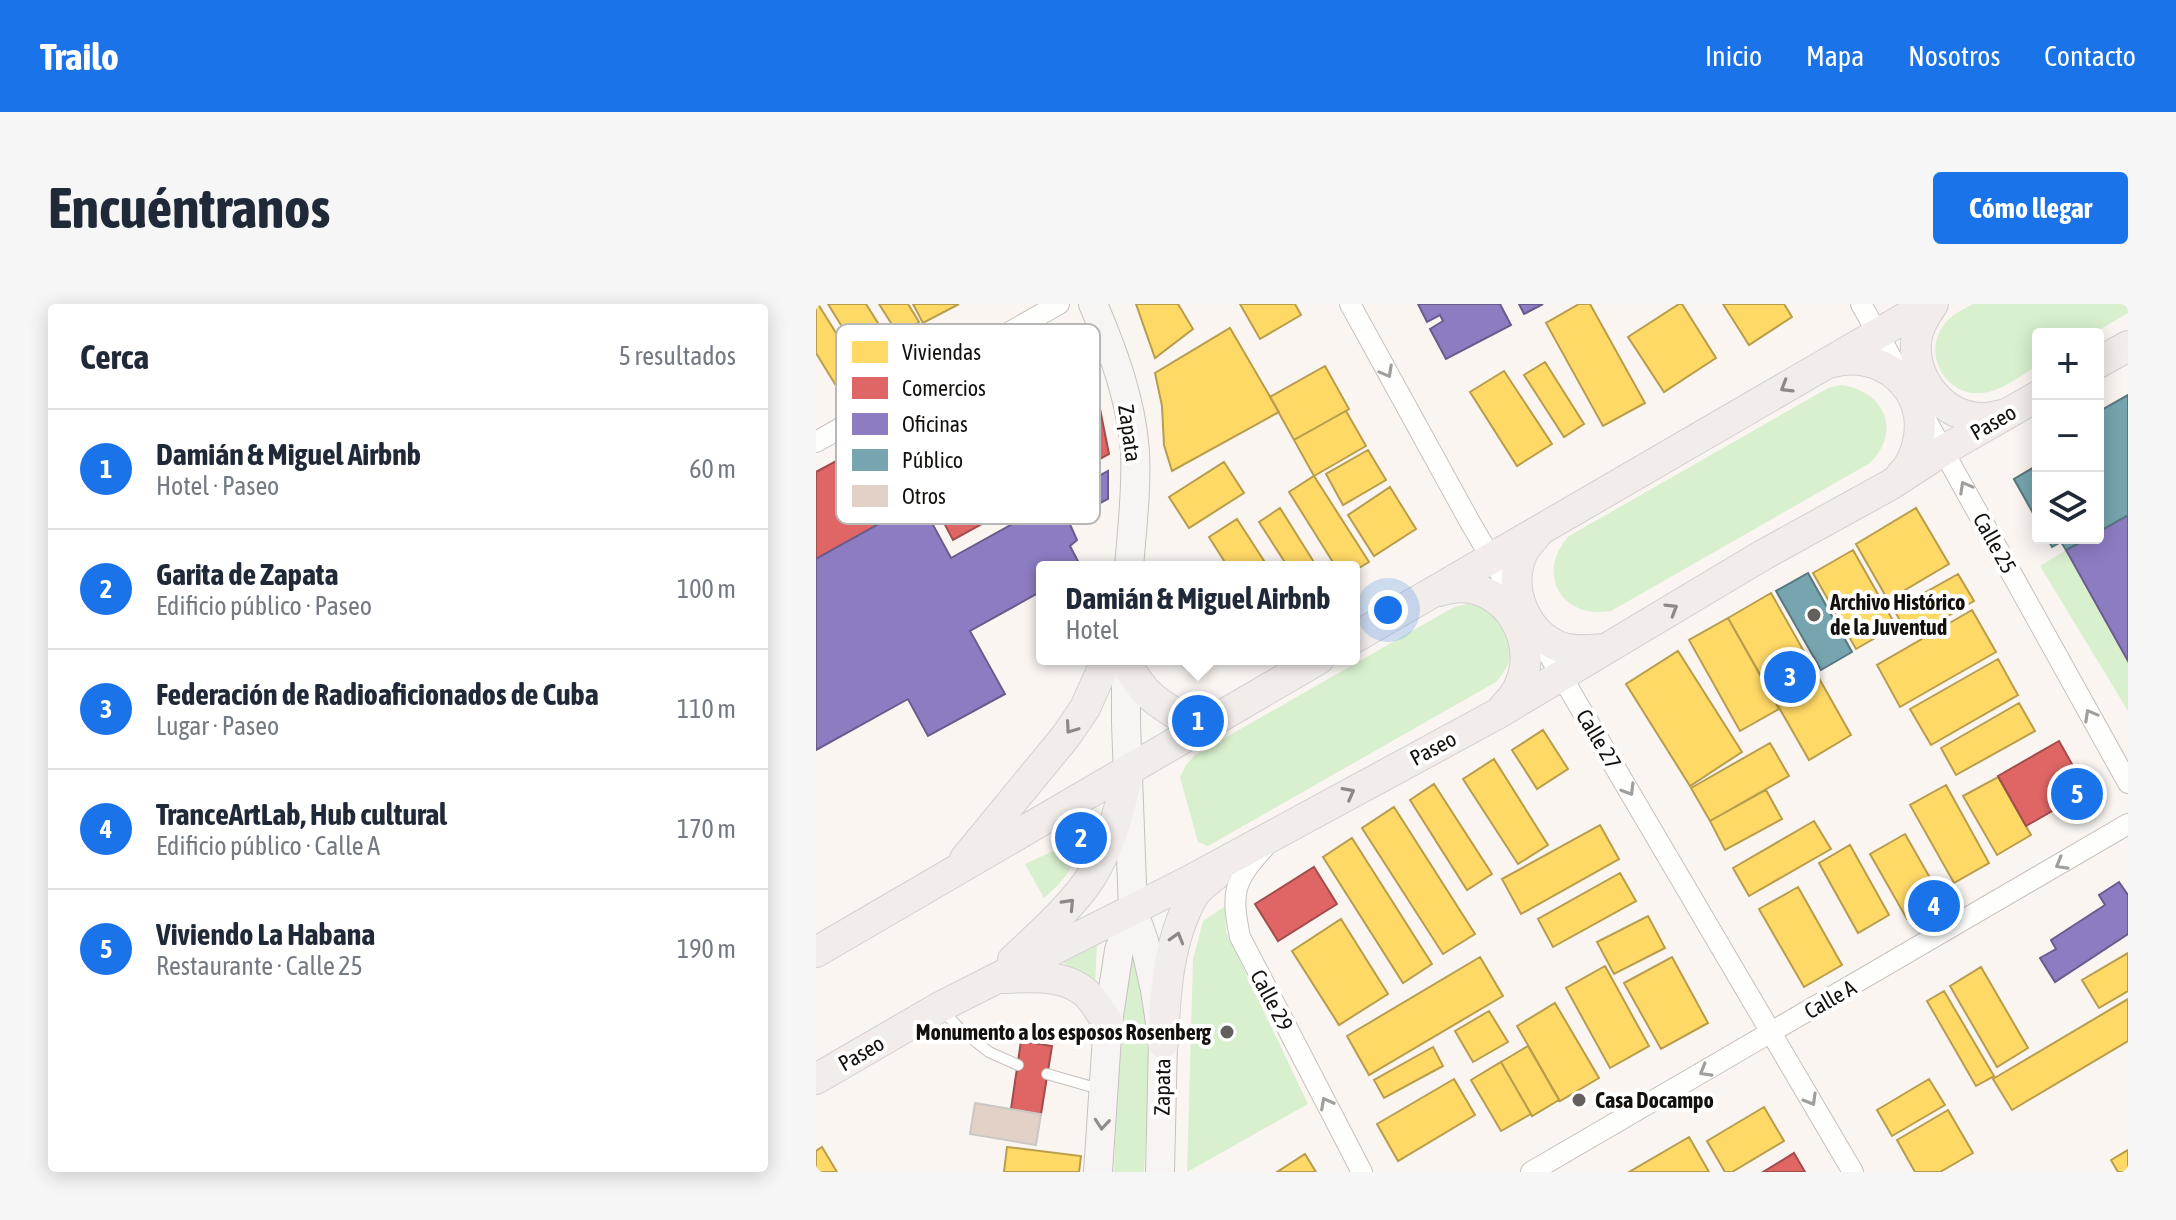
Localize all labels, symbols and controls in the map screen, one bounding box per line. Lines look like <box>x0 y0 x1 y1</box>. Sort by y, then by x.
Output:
text: Trailo <box>40 35 119 78</box>
text: Inicio <box>1705 40 1762 72</box>
text: Mapa <box>1806 40 1864 72</box>
text: Nosotros <box>1908 40 2000 72</box>
text: Contacto <box>2044 40 2136 72</box>
button: Cómo llegar <box>1933 172 2128 244</box>
text: Encuéntranos <box>48 176 330 240</box>
legend <box>836 324 1100 524</box>
map controls <box>2032 328 2104 544</box>
button: + <box>2032 328 2104 400</box>
text: Cerca <box>80 337 149 376</box>
text: Viviendas <box>902 339 981 365</box>
text: 5 resultados <box>619 341 736 371</box>
one-way arrow <box>1377 364 1393 378</box>
text: Comercios <box>902 375 986 401</box>
one-way arrow <box>1780 377 1795 392</box>
street label: Paseo <box>1965 399 2021 445</box>
button: − <box>2032 400 2104 472</box>
street label: Zapata <box>1113 403 1147 463</box>
text: Oficinas <box>902 411 968 437</box>
text: Damián & Miguel Airbnb <box>156 437 421 471</box>
text: Público <box>902 447 963 473</box>
text: 1 <box>100 454 112 484</box>
text: 60 m <box>689 454 736 484</box>
text: Hotel · Paseo <box>156 471 279 501</box>
button: layers <box>2032 472 2104 544</box>
one-way arrow <box>1959 481 1975 496</box>
text: Otros <box>902 483 946 509</box>
street label: Calle 25 <box>1968 508 2022 578</box>
text: Garita de Zapata <box>156 557 338 591</box>
popup <box>1036 561 1360 665</box>
text: 2 <box>100 574 112 604</box>
text: 100 m <box>677 574 736 604</box>
text: Damián & Miguel Airbnb <box>1065 581 1331 615</box>
place label: Archivo Histórico de la Juventud <box>1829 589 1965 640</box>
your location <box>1368 590 1408 630</box>
text: Edificio público · Paseo <box>156 591 372 621</box>
one-way arrow <box>1663 603 1678 619</box>
marker: Archivo Histórico de la Juventud <box>1805 606 1823 624</box>
text: Hotel <box>1065 615 1119 645</box>
pin: 3 <box>1764 647 1816 707</box>
text: Federación de Radioaficionados de Cuba <box>156 677 599 711</box>
pin: 1 <box>1172 691 1224 751</box>
text: 3 <box>100 694 112 724</box>
text: 110 m <box>677 694 736 724</box>
street label: Calle 27 <box>1571 704 1627 774</box>
one-way arrow <box>2085 709 2100 723</box>
text: Lugar · Paseo <box>156 711 279 741</box>
one-way arrow <box>1066 719 1081 733</box>
street label: Paseo <box>1405 725 1461 771</box>
pin: 5 <box>2051 764 2103 824</box>
one-way arrow <box>1619 781 1635 796</box>
one-way arrow <box>1341 788 1356 803</box>
text: TranceArtLab, Hub cultural <box>156 797 447 831</box>
pin: 2 <box>1055 808 1107 868</box>
text: 4 <box>100 814 112 844</box>
text: 170 m <box>677 814 736 844</box>
text: Edificio público · Calle A <box>156 831 380 861</box>
one-way arrow <box>2055 854 2070 870</box>
pin: 4 <box>1908 876 1960 936</box>
one-way arrow <box>1059 899 1074 913</box>
text: Viviendo La Habana <box>156 917 375 951</box>
one-way arrow <box>1168 932 1184 945</box>
text: 5 <box>100 934 112 964</box>
text: 190 m <box>677 934 736 964</box>
text: Restaurante · Calle 25 <box>156 951 363 981</box>
street label: Calle 29 <box>1245 965 1299 1035</box>
street label: Calle A <box>1800 974 1861 1024</box>
place label: Monumento a los esposos Rosenberg <box>916 1019 1212 1045</box>
marker: Monumento a los esposos Rosenberg <box>1218 1023 1236 1041</box>
street label: Paseo <box>833 1030 889 1076</box>
street label: Zapata <box>1149 1058 1175 1116</box>
one-way arrow <box>1699 1061 1713 1077</box>
place label: Casa Docampo <box>1595 1087 1714 1113</box>
marker: Casa Docampo <box>1570 1091 1588 1109</box>
one-way arrow <box>1801 1091 1817 1106</box>
one-way arrow <box>1320 1096 1335 1111</box>
one-way arrow <box>1093 1118 1110 1131</box>

